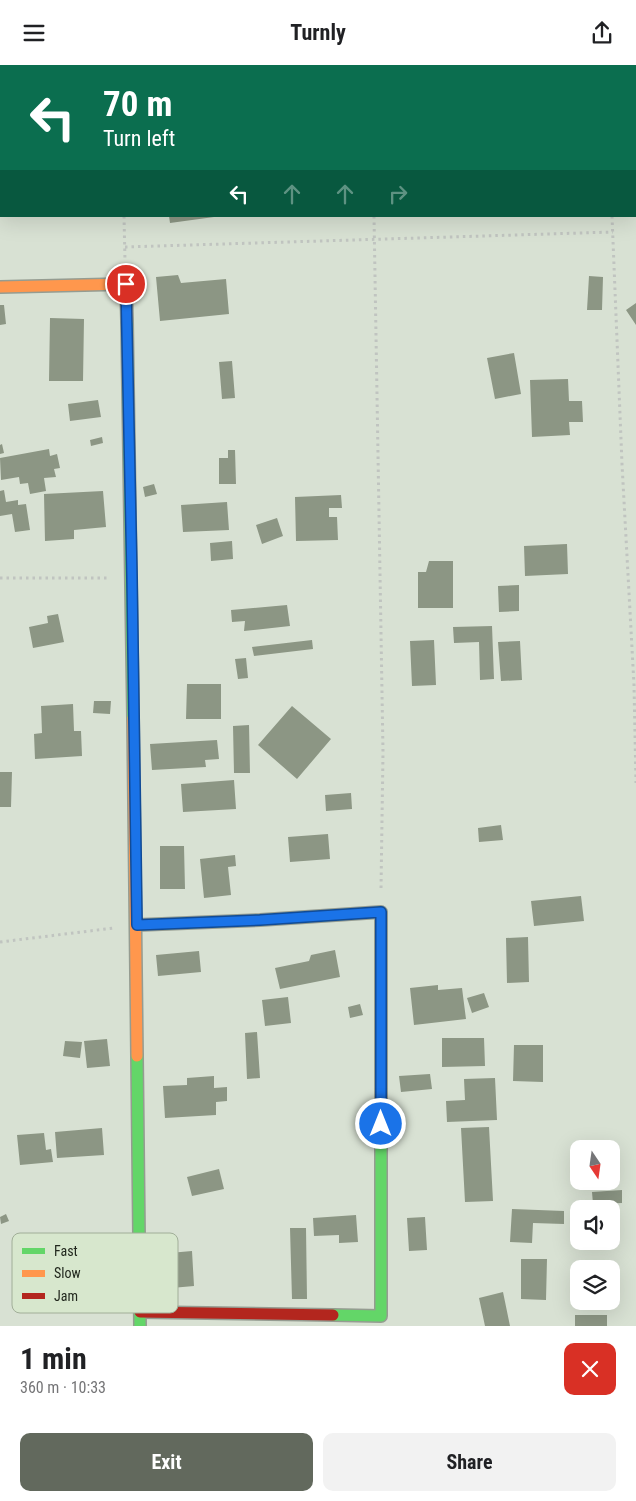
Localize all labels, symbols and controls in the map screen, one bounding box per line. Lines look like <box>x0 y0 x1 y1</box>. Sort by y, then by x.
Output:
icon: menu <box>20 19 48 47</box>
icon: share <box>588 19 616 47</box>
text: Turnly <box>290 20 346 45</box>
text: 70 m <box>103 84 172 125</box>
icon: left <box>20 85 85 150</box>
text: Turn left <box>103 126 175 151</box>
icon: left <box>225 180 253 208</box>
icon: ahead <box>278 180 306 208</box>
icon: ahead <box>331 180 359 208</box>
icon: right <box>384 180 412 208</box>
pin <box>105 263 147 305</box>
icon: arrive <box>112 270 140 298</box>
position arrow <box>354 1097 406 1149</box>
north arrow <box>570 1140 620 1190</box>
map controls <box>570 1140 620 1310</box>
button: sound <box>570 1200 620 1250</box>
legend <box>12 1233 178 1313</box>
text: Fast <box>54 1243 78 1259</box>
button: layers <box>570 1260 620 1310</box>
text: Slow <box>54 1265 81 1281</box>
text: Jam <box>54 1288 78 1304</box>
text: 1 min <box>20 1341 87 1376</box>
button: close <box>564 1343 616 1395</box>
text: 360 m · 10:33 <box>20 1378 106 1397</box>
button: Exit <box>20 1433 313 1491</box>
button: Share <box>323 1433 616 1491</box>

